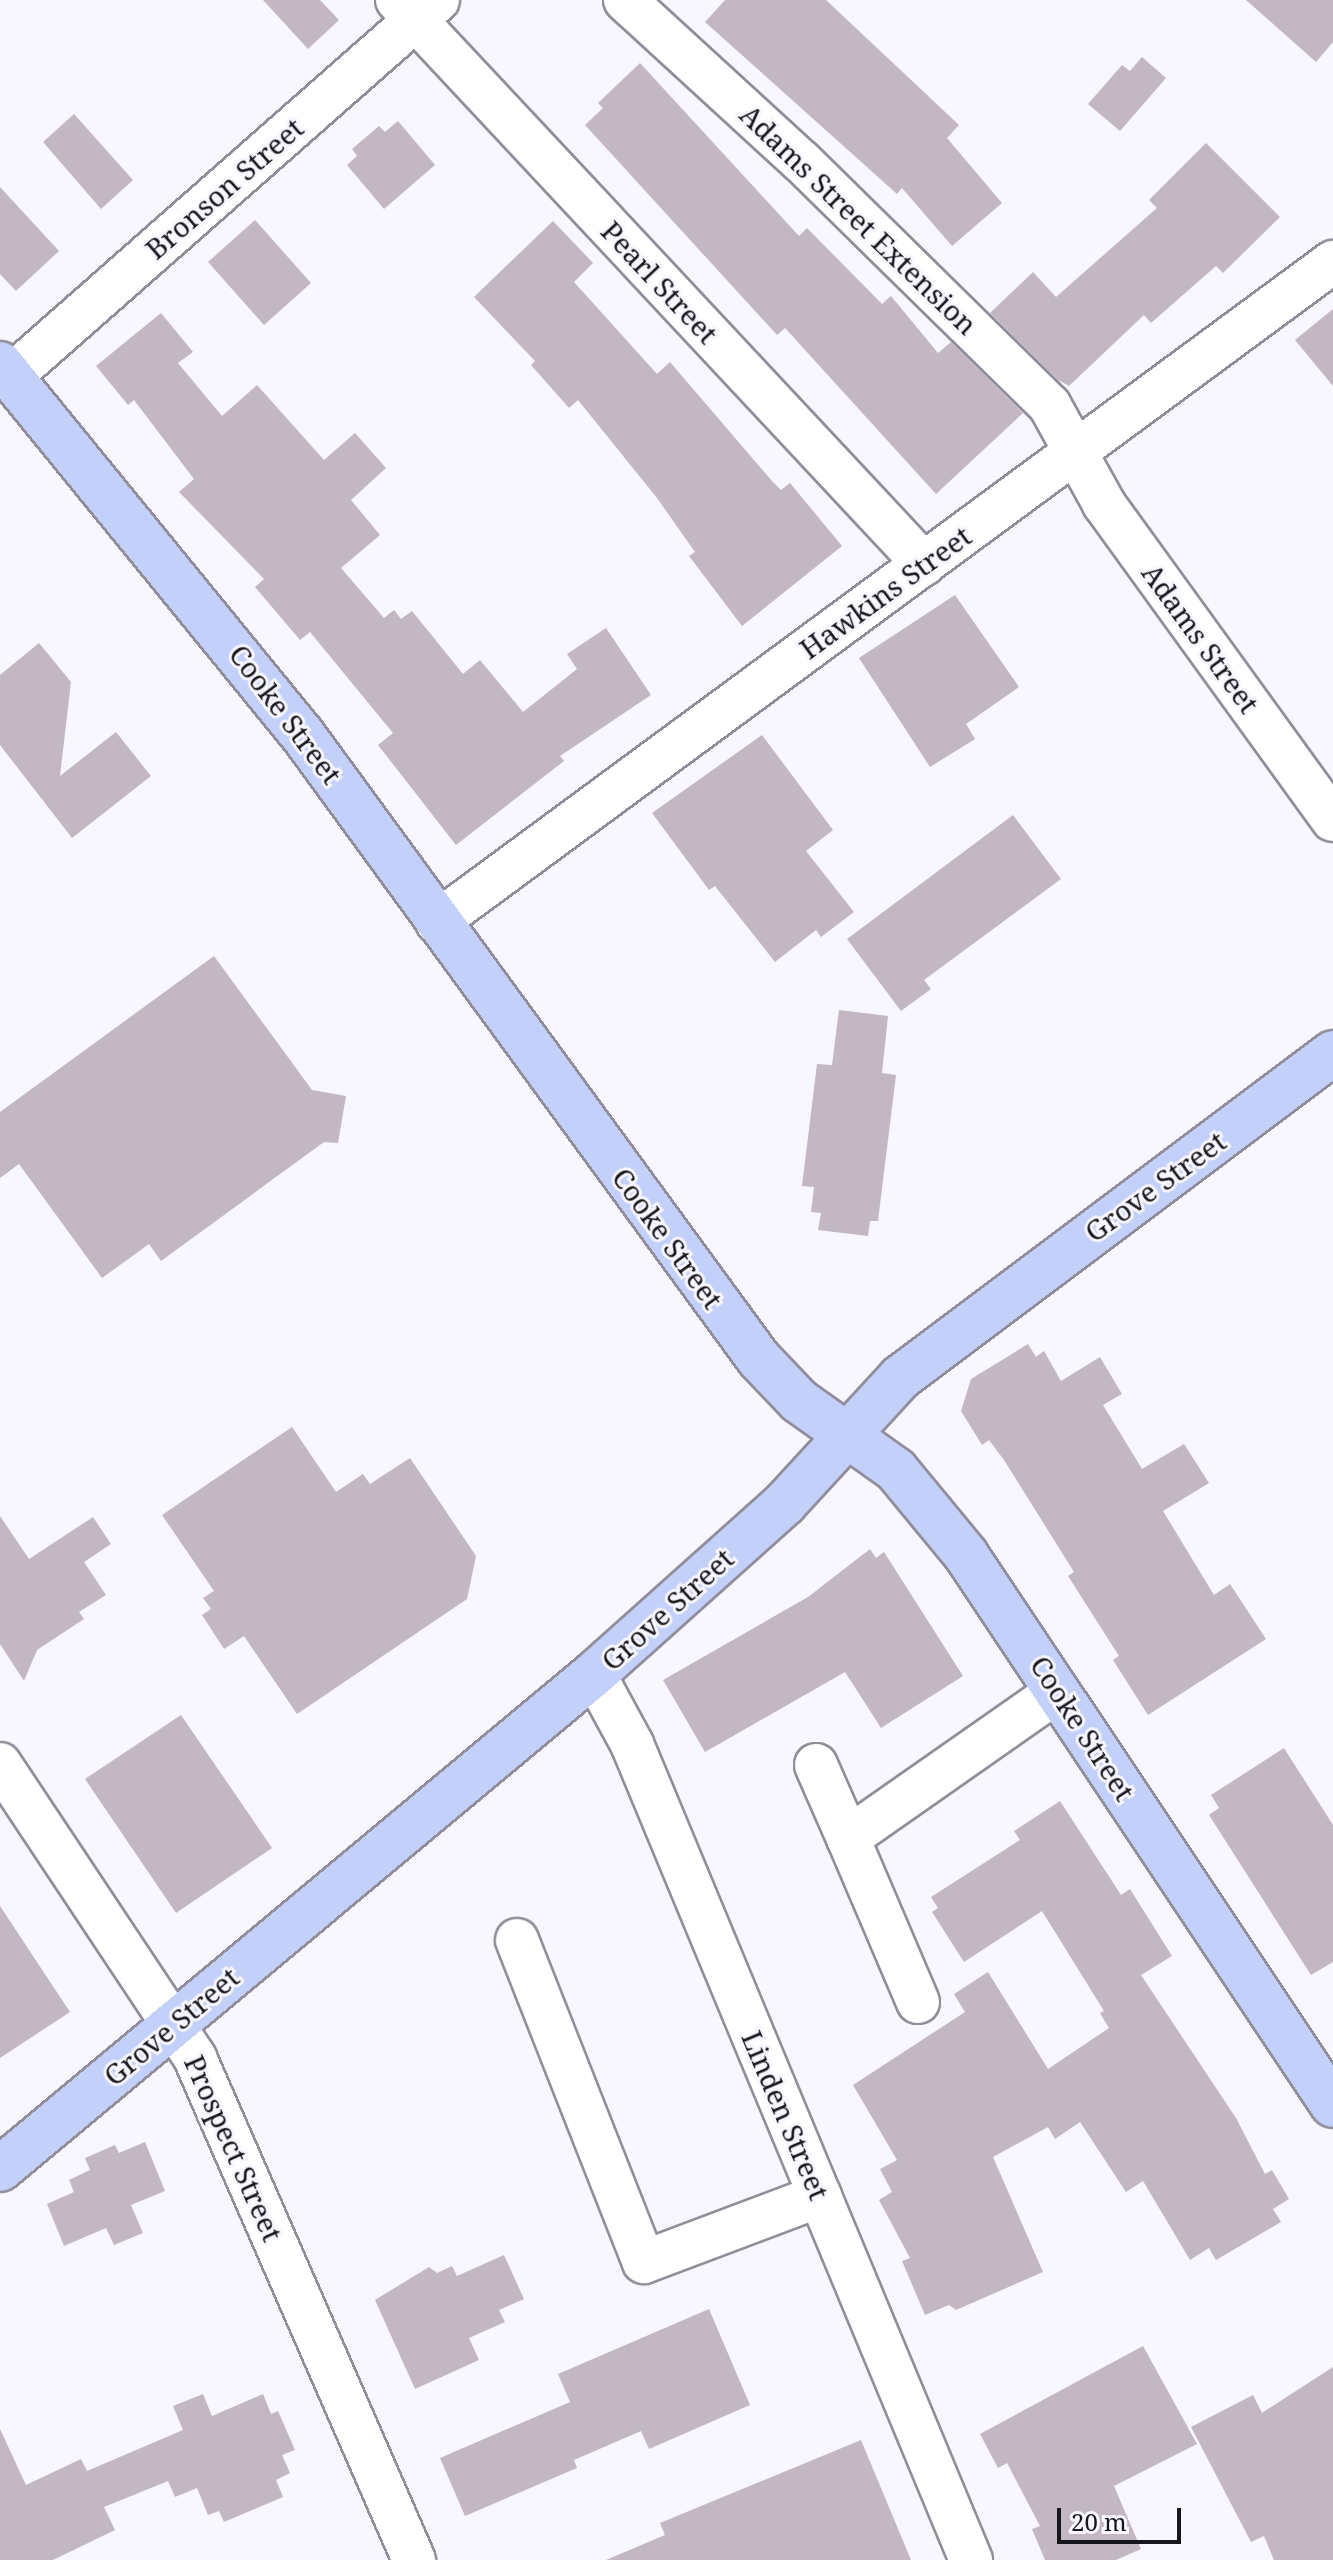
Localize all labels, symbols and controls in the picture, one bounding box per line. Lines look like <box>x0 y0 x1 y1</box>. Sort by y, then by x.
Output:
street label: Adams Street Extension <box>734 97 984 341</box>
street label: Bronson Street <box>138 110 310 266</box>
street label: Pearl Street <box>595 214 725 350</box>
street label: Hawkins Street <box>793 519 977 665</box>
street label: Adams Street <box>1136 557 1266 719</box>
street label: Cooke Street <box>223 638 349 790</box>
street label: Grove Street <box>1078 1124 1232 1248</box>
street label: Cooke Street <box>606 1161 730 1315</box>
street label: Grove Street <box>594 1541 740 1677</box>
street label: Cooke Street <box>1024 1649 1142 1807</box>
street label: Grove Street <box>97 1960 245 2092</box>
street label: Linden Street <box>735 2026 837 2204</box>
street label: Prospect Street <box>178 2050 290 2246</box>
scale bar <box>1061 2492 1185 2542</box>
text: 20 m <box>1071 2505 1127 2538</box>

